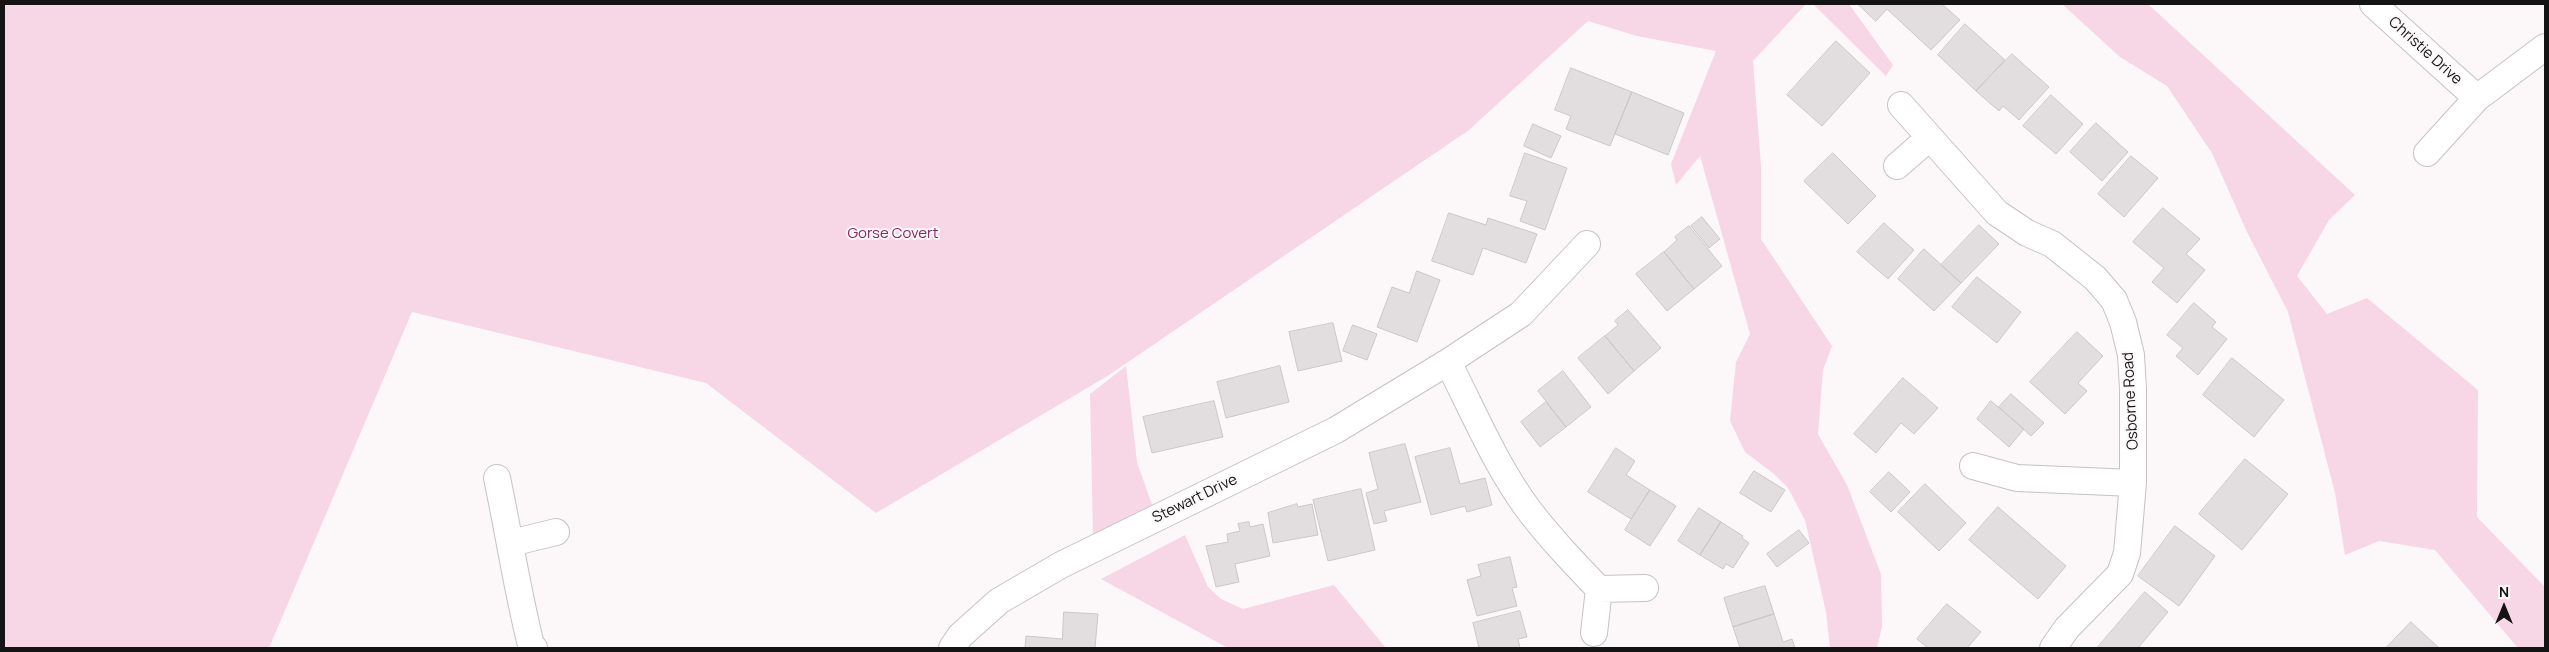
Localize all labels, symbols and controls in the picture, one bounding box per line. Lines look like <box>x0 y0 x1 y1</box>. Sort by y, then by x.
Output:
street label: Christie Drive <box>2385 13 2465 89</box>
park label: Gorse Covert <box>847 225 939 243</box>
street label: Osborne Road <box>2119 352 2143 450</box>
street label: Stewart Drive <box>1150 471 1240 527</box>
north arrow <box>2479 582 2529 632</box>
text: N <box>2499 582 2509 601</box>

